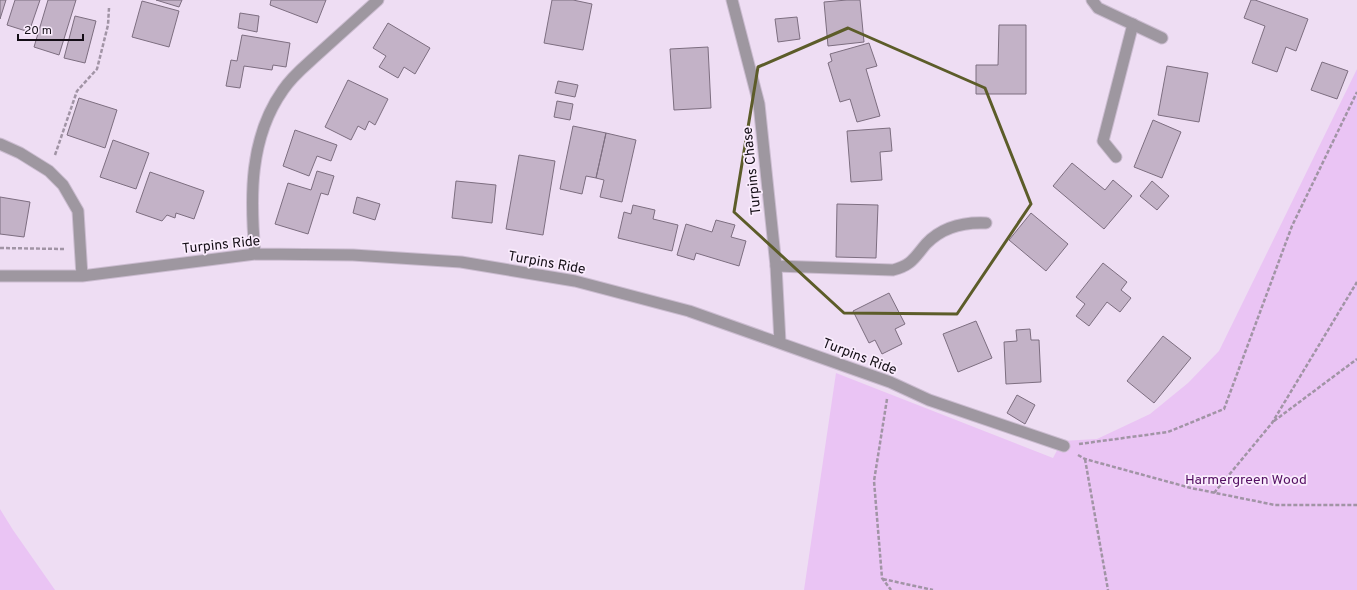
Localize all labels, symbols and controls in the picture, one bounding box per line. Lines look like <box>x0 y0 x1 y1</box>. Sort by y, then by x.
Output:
scale bar <box>18 16 83 42</box>
text: 20 m <box>24 23 52 39</box>
street label: Turpins Chase <box>739 126 766 216</box>
street label: Turpins Ride <box>181 233 261 258</box>
street label: Turpins Ride <box>507 248 587 279</box>
street label: Turpins Ride <box>820 335 899 379</box>
park label: Harmergreen Wood <box>1185 472 1307 489</box>

